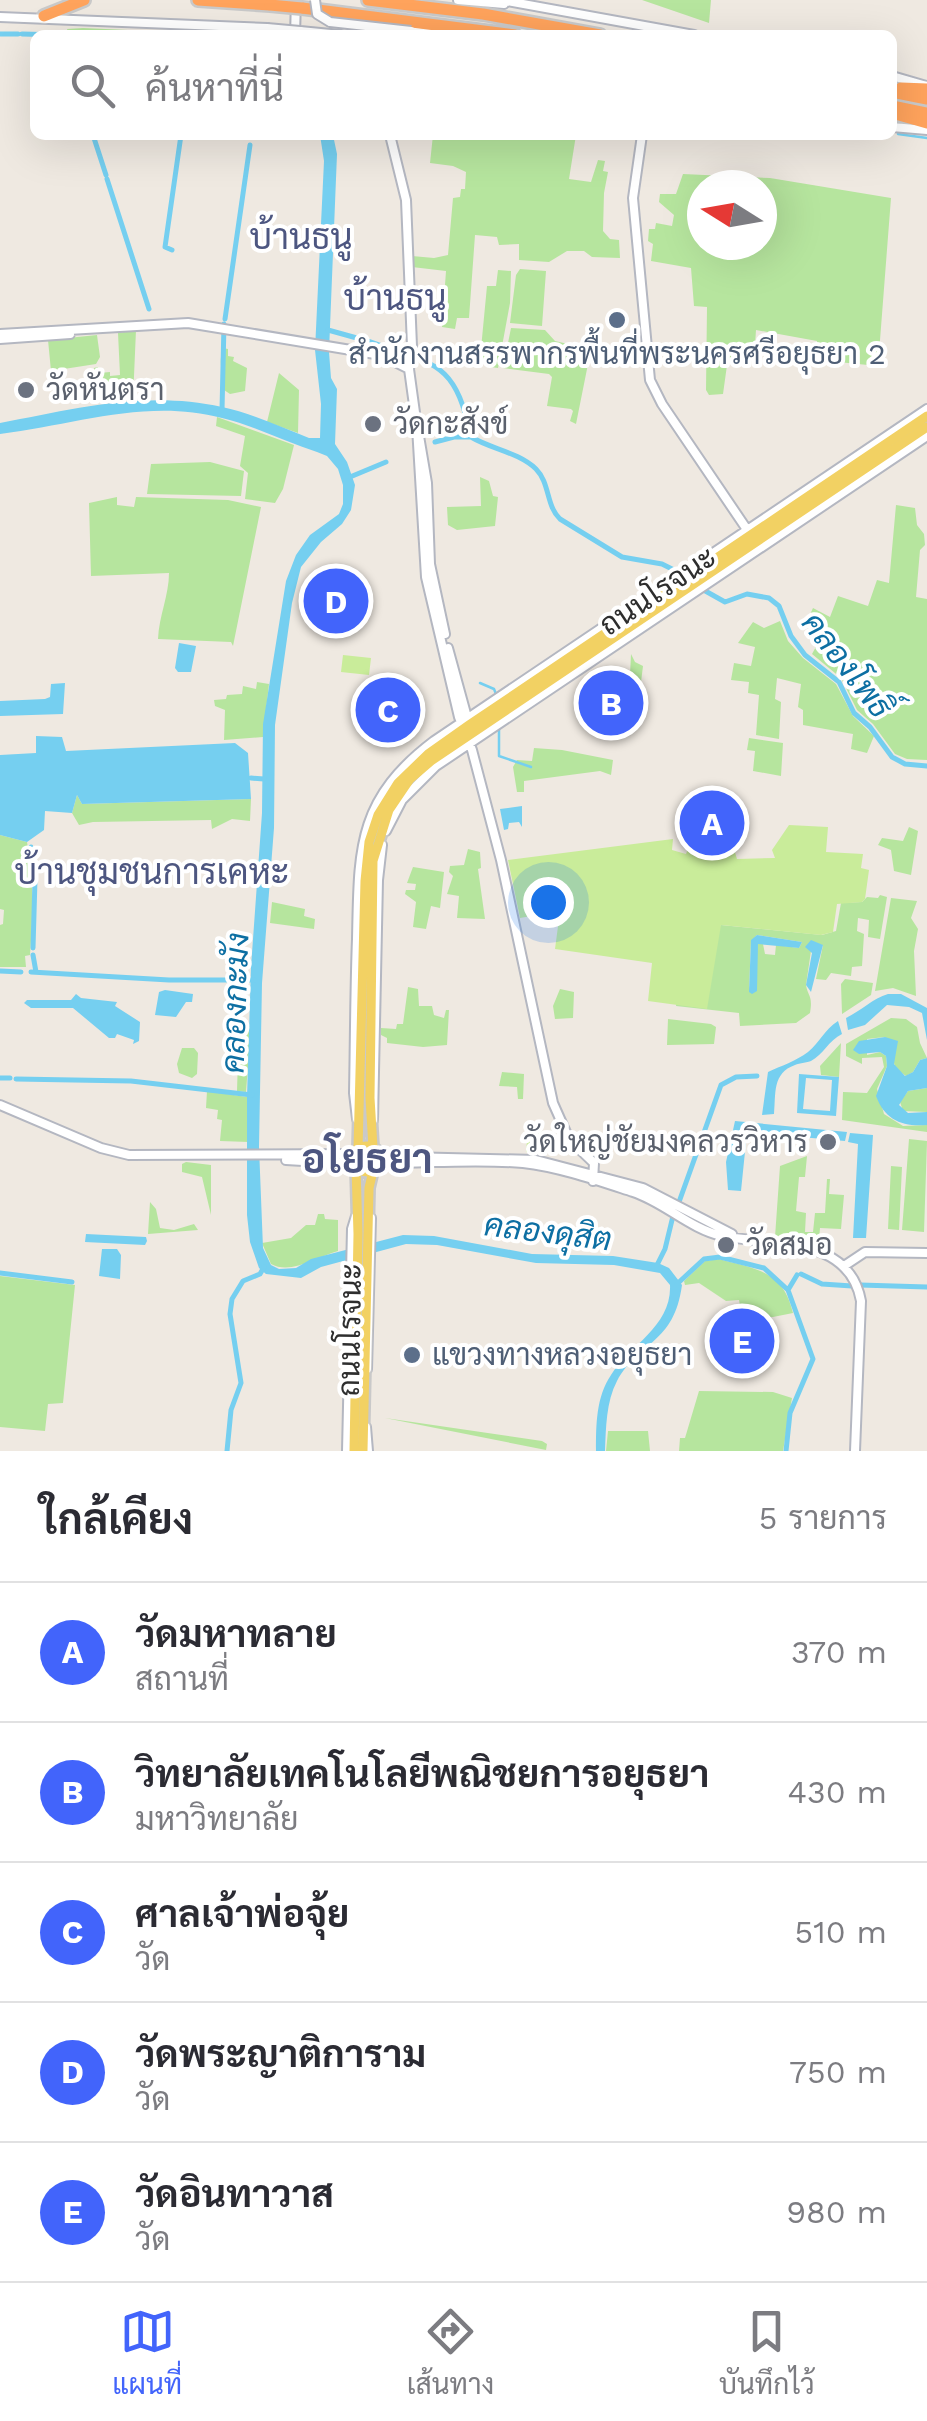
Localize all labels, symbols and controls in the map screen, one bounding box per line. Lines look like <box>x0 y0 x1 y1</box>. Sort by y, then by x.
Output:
search box <box>30 30 897 140</box>
icon: search <box>65 58 120 113</box>
text: ค้นหาที่นี่ <box>145 66 284 110</box>
north arrow <box>687 170 777 260</box>
district label: บ้านธนู <box>249 214 353 261</box>
district label: บ้านธนู <box>343 275 447 322</box>
marker: สำนักงานสรรพากรพื้นที่พระนครศรีอยุธยา 2 <box>606 309 628 331</box>
place label: สำนักงานสรรพากรพื้นที่พระนครศรีอยุธยา 2 <box>348 327 886 375</box>
place label: วัดหันตรา <box>46 371 165 407</box>
marker: วัดหันตรา <box>15 379 37 401</box>
place label: วัดกะสังข์ <box>393 404 508 441</box>
marker: วัดกะสังข์ <box>362 413 384 435</box>
street label: ถนนโรจนะ <box>592 537 723 642</box>
pin: D <box>304 564 368 638</box>
water label: คลองโพธิ์ <box>794 599 910 730</box>
pin: B <box>578 666 644 740</box>
pin: C <box>356 672 420 748</box>
pin: A <box>680 786 744 860</box>
district label: บ้านชุมชนการเคหะ <box>14 849 290 896</box>
your location <box>523 877 574 928</box>
water label: คลองกะมัง <box>214 932 256 1074</box>
place label: วัดใหญ่ชัยมงคลวรวิหาร <box>523 1122 808 1160</box>
district label: อโยธยา <box>301 1131 433 1183</box>
marker: วัดใหญ่ชัยมงคลวรวิหาร <box>817 1131 839 1153</box>
water label: คลองดุสิต <box>482 1205 614 1262</box>
place label: วัดสมอ <box>746 1226 833 1262</box>
marker: วัดสมอ <box>715 1234 737 1256</box>
street label: ถนนโรจนะ <box>329 1263 368 1397</box>
pin: E <box>710 1304 774 1378</box>
place label: แขวงทางหลวงอยุธยา <box>432 1337 692 1376</box>
marker: แขวงทางหลวงอยุธยา <box>401 1344 423 1366</box>
text: ใกล้เคียง <box>40 1495 193 1544</box>
text: 5 รายการ <box>759 1499 887 1537</box>
text: วัดมหาทลาย <box>135 1612 337 1656</box>
text: A <box>62 1633 83 1671</box>
text: 370 m <box>791 1633 887 1671</box>
text: สถานที่ <box>135 1660 229 1698</box>
text: วิทยาลัยเทคโนโลยีพณิชยการอยุธยา <box>135 1752 709 1796</box>
text: B <box>62 1773 83 1811</box>
text: 430 m <box>787 1773 887 1811</box>
text: มหาวิทยาลัย <box>135 1800 299 1838</box>
text: ศาลเจ้าพ่อจุ้ย <box>135 1892 349 1936</box>
text: C <box>62 1913 83 1951</box>
text: 510 m <box>795 1913 887 1951</box>
text: วัด <box>135 1940 170 1978</box>
text: วัดพระญาติการาม <box>135 2032 426 2076</box>
text: D <box>61 2053 84 2091</box>
text: 750 m <box>789 2053 887 2091</box>
text: วัด <box>135 2080 170 2118</box>
text: วัดอินทาวาส <box>135 2172 334 2216</box>
text: E <box>62 2193 83 2231</box>
text: 980 m <box>786 2193 887 2231</box>
text: วัด <box>135 2220 170 2258</box>
tab: แผนที่ <box>112 2304 182 2401</box>
tab: เส้นทาง <box>407 2304 494 2401</box>
tab: บันทึกไว้ <box>719 2304 815 2401</box>

